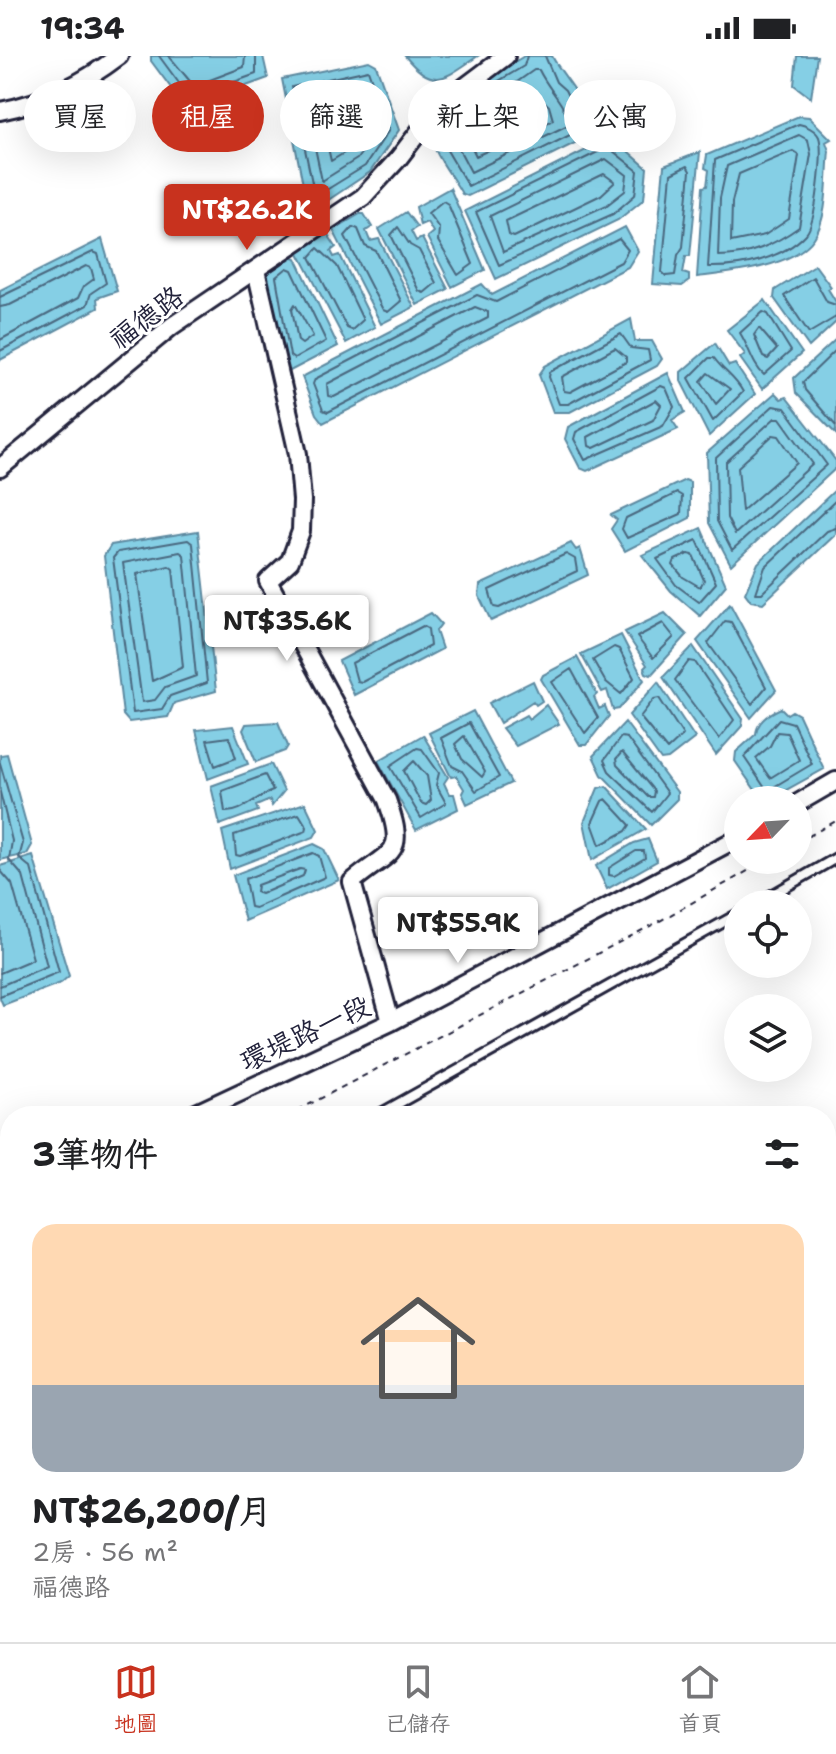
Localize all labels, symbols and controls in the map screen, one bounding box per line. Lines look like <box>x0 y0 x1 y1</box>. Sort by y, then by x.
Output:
text: 19:34 <box>40 8 124 49</box>
chip: 買屋 <box>24 80 136 152</box>
chip: 租屋 <box>152 80 264 152</box>
chip: 篩選 <box>280 80 392 152</box>
chip: 新上架 <box>408 80 548 152</box>
chip: 公寓 <box>564 80 676 152</box>
pin: NT$26.2K <box>164 184 330 252</box>
text: NT$26.2K <box>182 192 312 227</box>
street label: 福德路 <box>101 277 191 357</box>
pin: NT$35.6K <box>204 595 370 663</box>
text: NT$35.6K <box>223 603 351 638</box>
north arrow <box>724 786 812 874</box>
map controls <box>724 786 812 1082</box>
button: locate <box>724 890 812 978</box>
pin: NT$55.9K <box>375 897 541 965</box>
text: NT$55.9K <box>396 905 520 940</box>
street label: 環堤路一段 <box>234 986 376 1080</box>
button: layers <box>724 994 812 1082</box>
text: 3筆物件 <box>32 1131 158 1177</box>
icon: filters <box>760 1132 804 1176</box>
icon: home <box>346 1276 490 1420</box>
text: NT$26,200/月 <box>32 1488 272 1534</box>
text: 2房 · 56 m² <box>32 1534 178 1569</box>
text: 福德路 <box>32 1569 110 1604</box>
tab: 地圖 <box>114 1660 158 1738</box>
tab: 已儲存 <box>385 1660 451 1738</box>
tab: 首頁 <box>678 1660 722 1738</box>

